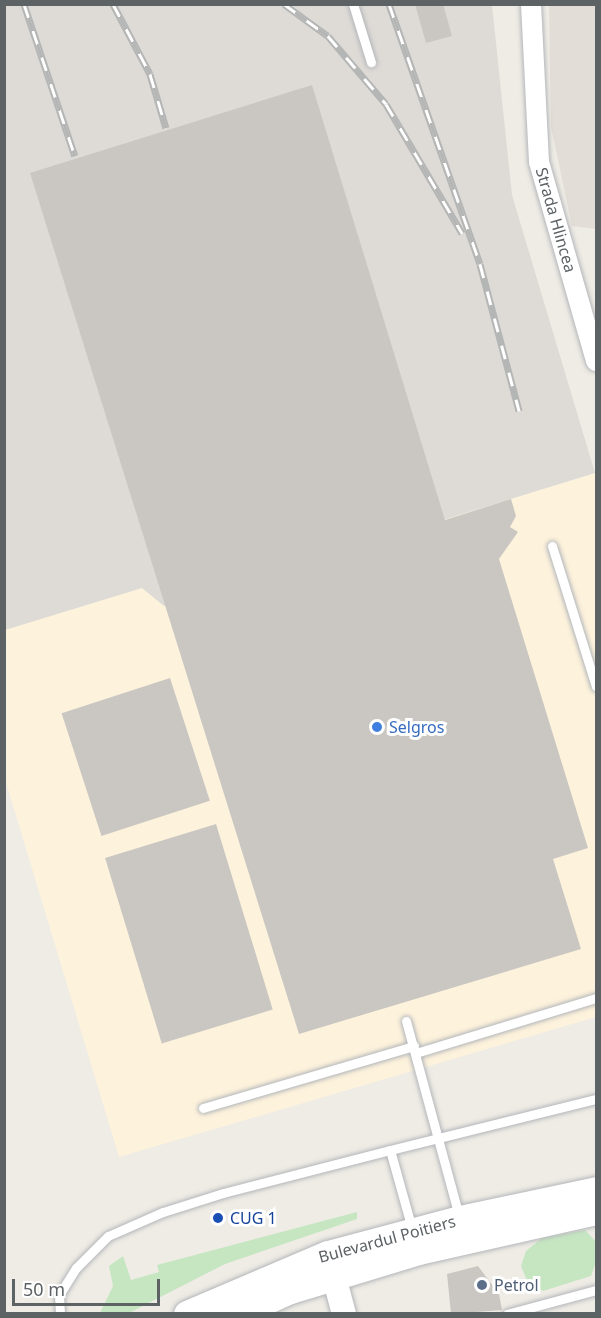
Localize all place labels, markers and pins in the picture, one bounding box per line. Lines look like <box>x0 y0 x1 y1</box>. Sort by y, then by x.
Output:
place label: Selgros <box>389 717 444 737</box>
marker: Selgros <box>370 720 384 734</box>
place label: CUG 1 <box>230 1208 277 1228</box>
marker: CUG 1 <box>211 1211 225 1225</box>
place label: Petrol <box>494 1275 539 1295</box>
marker: Petrol <box>475 1278 489 1292</box>

